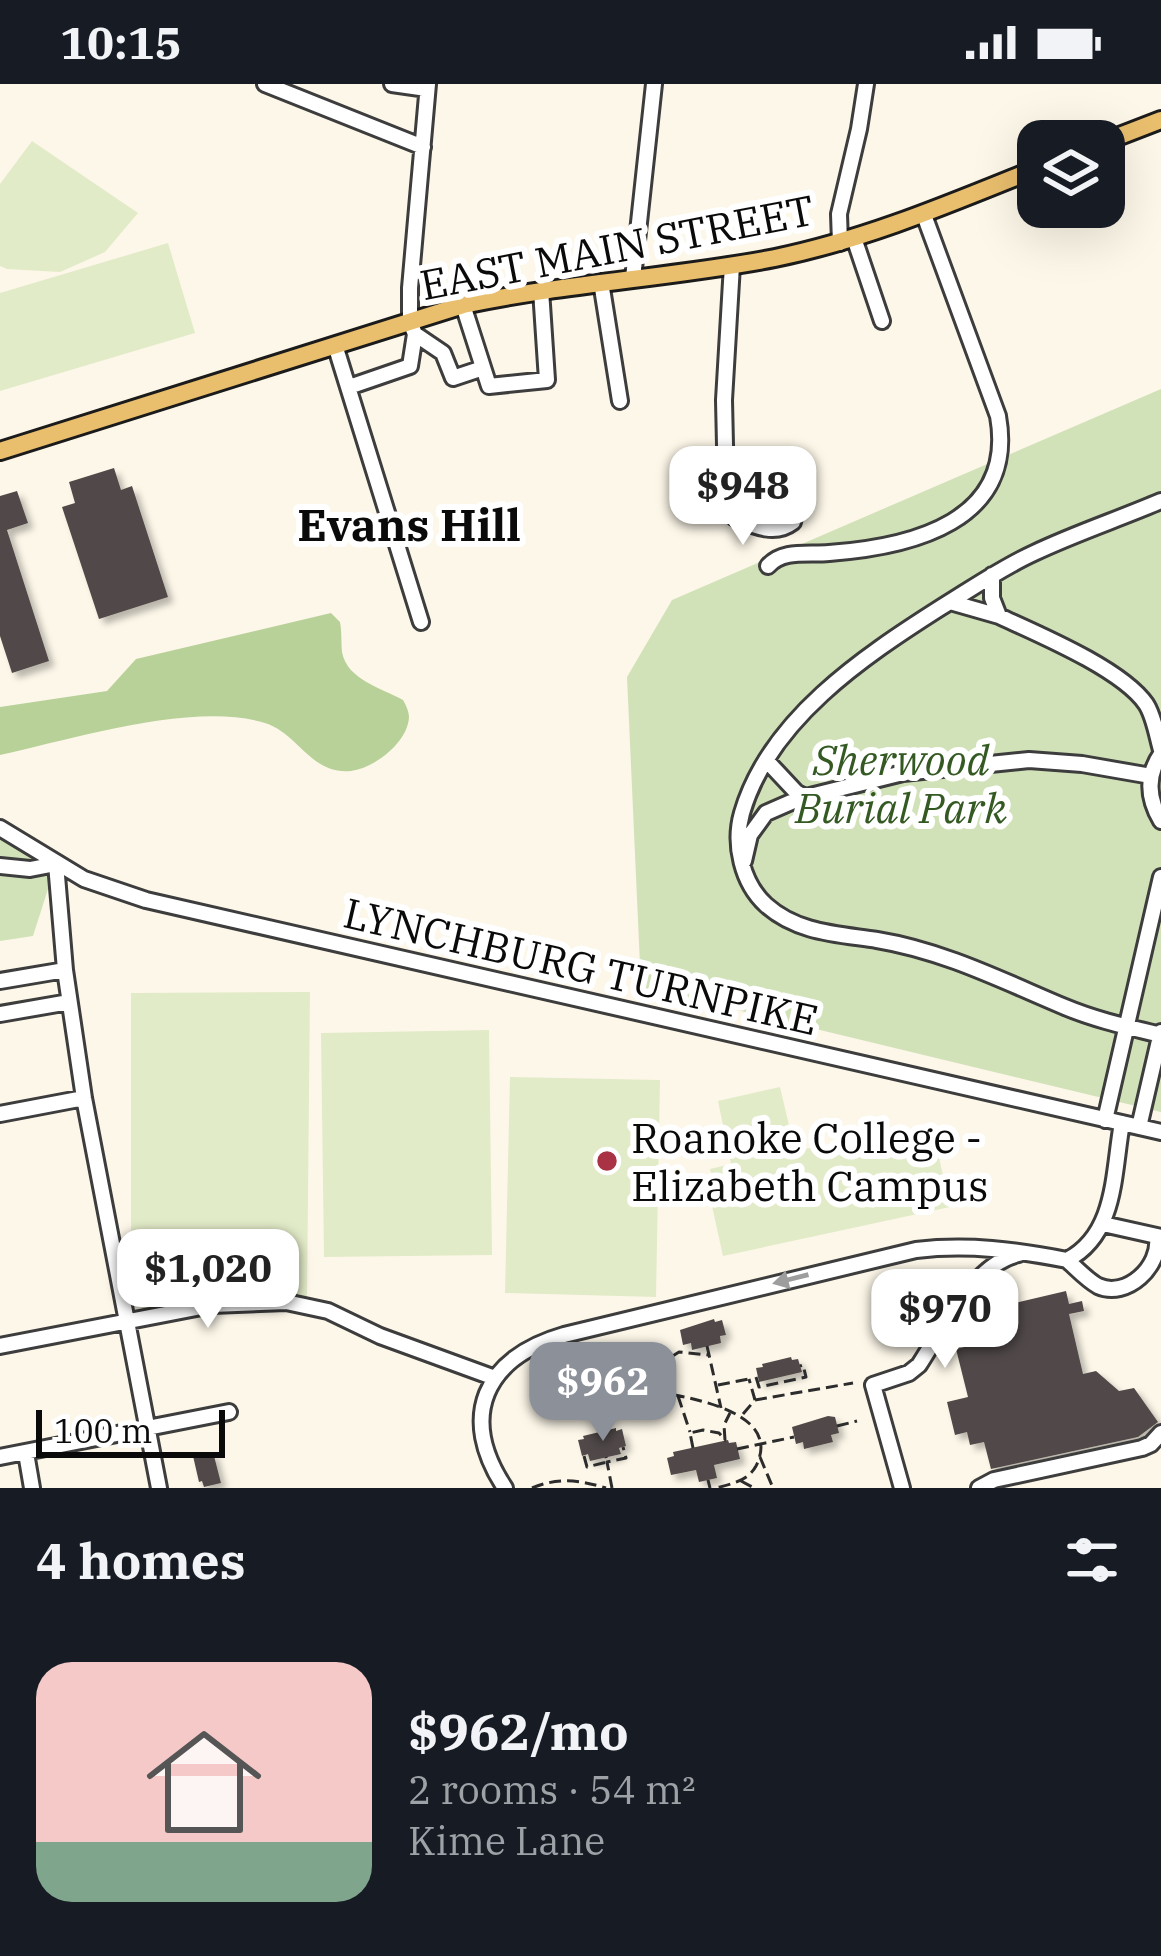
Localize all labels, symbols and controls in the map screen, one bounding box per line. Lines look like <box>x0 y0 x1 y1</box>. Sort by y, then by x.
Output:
text: 10:15 <box>60 13 182 71</box>
map controls <box>1017 120 1125 228</box>
button: layers <box>1017 120 1125 228</box>
street label: EAST MAIN STREET <box>415 182 819 312</box>
pin: $948 <box>672 446 814 548</box>
text: $948 <box>696 459 790 510</box>
district label: Evans Hill <box>297 495 521 553</box>
park label: Sherwood Burial Park <box>794 732 1007 835</box>
street label: LYNCHBURG TURNPIKE <box>339 885 823 1047</box>
place label: Roanoke College - Elizabeth Campus <box>631 1110 988 1213</box>
marker: Roanoke College - Elizabeth Campus <box>594 1148 620 1174</box>
pin: $1,020 <box>110 1229 306 1331</box>
text: $1,020 <box>144 1242 272 1293</box>
pin: $970 <box>874 1269 1016 1371</box>
one-way arrow <box>772 1271 809 1290</box>
text: $970 <box>898 1282 992 1333</box>
pin: $962 <box>532 1342 674 1444</box>
text: $962 <box>556 1355 650 1406</box>
scale bar <box>36 1404 225 1457</box>
text: 100 m <box>54 1409 153 1452</box>
text: 4 homes <box>36 1527 246 1593</box>
icon: filters <box>1059 1527 1125 1593</box>
text: $962/mo <box>408 1698 629 1764</box>
icon: home <box>132 1710 276 1854</box>
text: 2 rooms · 54 m² <box>408 1764 696 1815</box>
text: Kime Lane <box>408 1815 605 1866</box>

